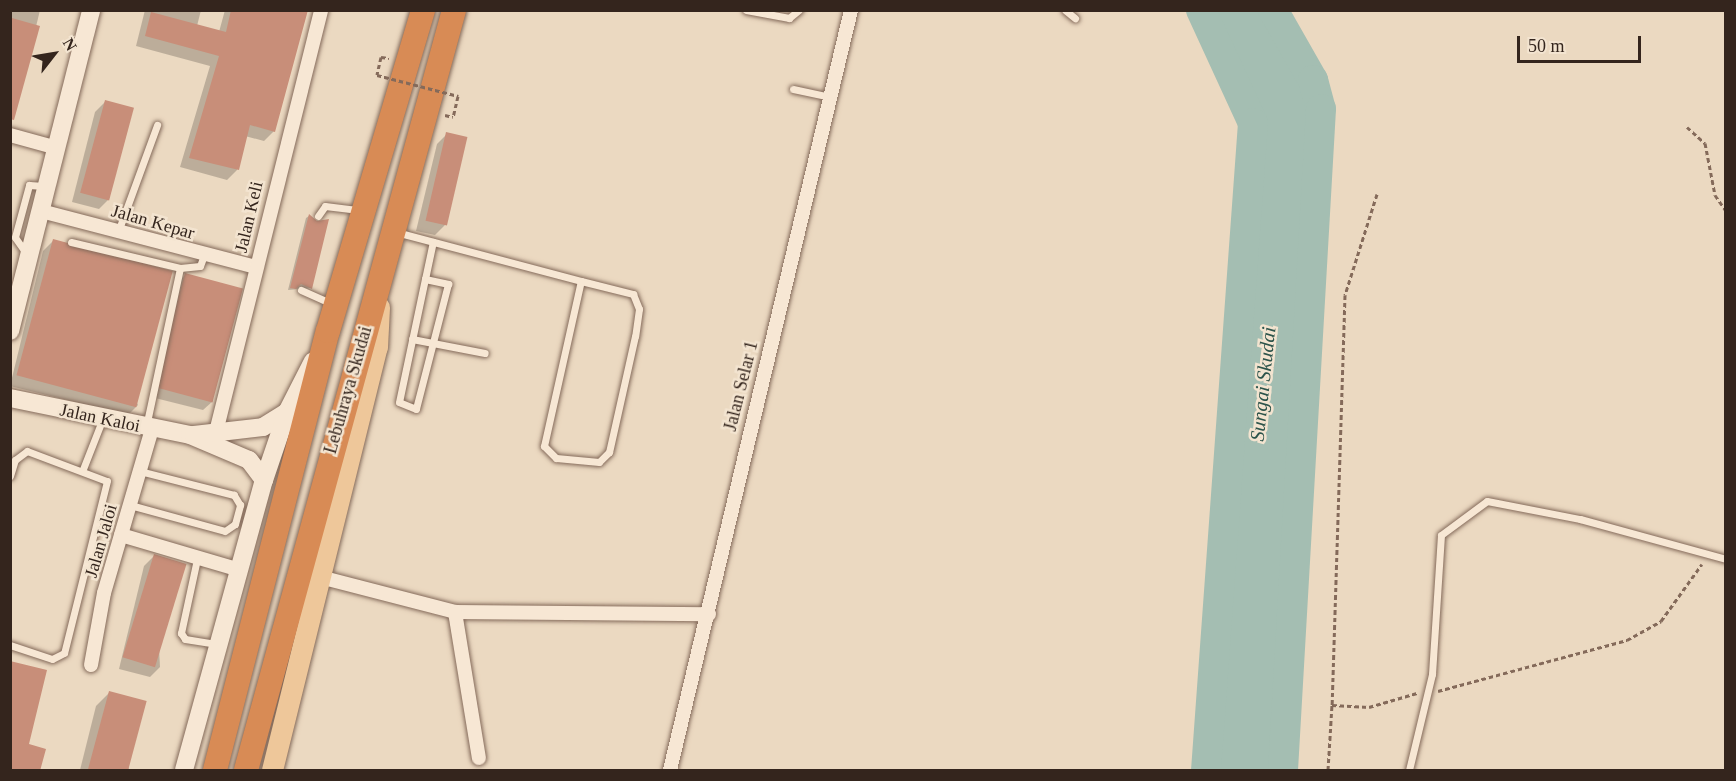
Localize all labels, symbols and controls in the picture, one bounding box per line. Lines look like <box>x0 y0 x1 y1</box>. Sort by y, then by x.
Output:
north arrow <box>24 24 84 84</box>
scale bar <box>1520 24 1644 62</box>
text: N <box>60 35 80 54</box>
text: 50 m <box>1528 36 1565 56</box>
street label: Jalan Keli <box>229 175 269 259</box>
street label: Jalan Kepar <box>102 198 204 246</box>
street label: Lebuhraya Skudai <box>317 315 379 465</box>
water label: Sungai Skudai <box>1244 317 1282 451</box>
street label: Jalan Selar 1 <box>718 331 764 441</box>
street label: Jalan Kaloi <box>52 398 148 438</box>
street label: Jalan Jaloi <box>78 494 124 588</box>

